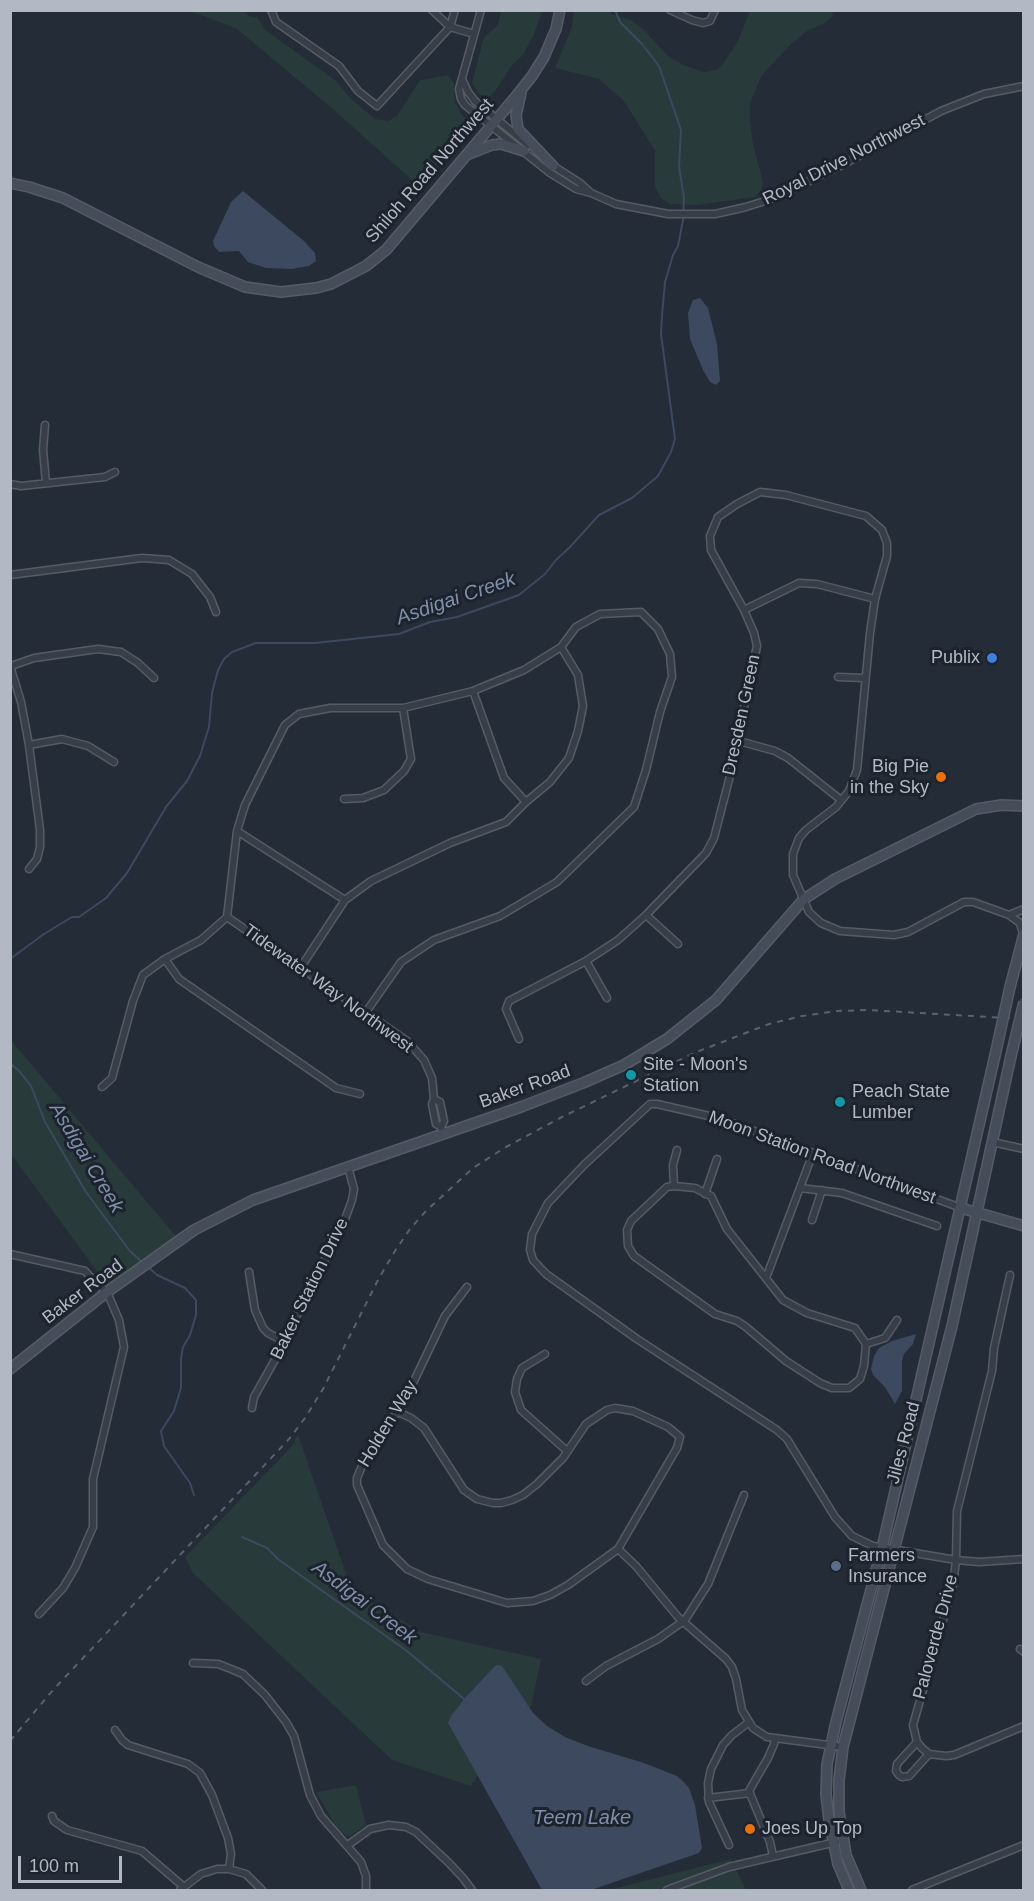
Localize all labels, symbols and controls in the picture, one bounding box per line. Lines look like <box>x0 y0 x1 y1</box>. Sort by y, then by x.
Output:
street label: Shiloh Road Northwest <box>361 94 499 248</box>
street label: Royal Drive Northwest <box>759 110 929 210</box>
water label: Asdigai Creek <box>393 567 519 631</box>
place label: Publix <box>931 647 980 669</box>
marker: Publix <box>985 651 999 665</box>
street label: Dresden Green <box>719 653 765 777</box>
place label: Big Pie in the Sky <box>850 756 929 798</box>
marker: Big Pie in the Sky <box>934 770 948 784</box>
street label: Tidewater Way Northwest <box>239 920 417 1058</box>
place label: Site - Moon's Station <box>643 1054 747 1096</box>
street label: Baker Road <box>477 1061 573 1113</box>
marker: Site - Moon's Station <box>624 1068 638 1082</box>
place label: Peach State Lumber <box>852 1081 950 1124</box>
marker: Peach State Lumber <box>833 1095 847 1109</box>
water label: Asdigai Creek <box>44 1098 128 1218</box>
street label: Moon Station Road Northwest <box>705 1107 939 1209</box>
street label: Baker Station Drive <box>266 1215 354 1363</box>
street label: Baker Road <box>39 1255 127 1329</box>
street label: Holden Way <box>354 1377 422 1471</box>
street label: Jiles Road <box>883 1400 925 1486</box>
place label: Farmers Insurance <box>848 1545 927 1588</box>
water label: Asdigai Creek <box>307 1556 421 1650</box>
marker: Farmers Insurance <box>829 1559 843 1573</box>
street label: Paloverde Drive <box>909 1572 963 1702</box>
water label: Teem Lake <box>533 1806 631 1830</box>
place label: Joes Up Top <box>762 1818 862 1840</box>
marker: Joes Up Top <box>743 1822 757 1836</box>
scale bar <box>21 1844 124 1882</box>
text: 100 m <box>29 1856 79 1876</box>

